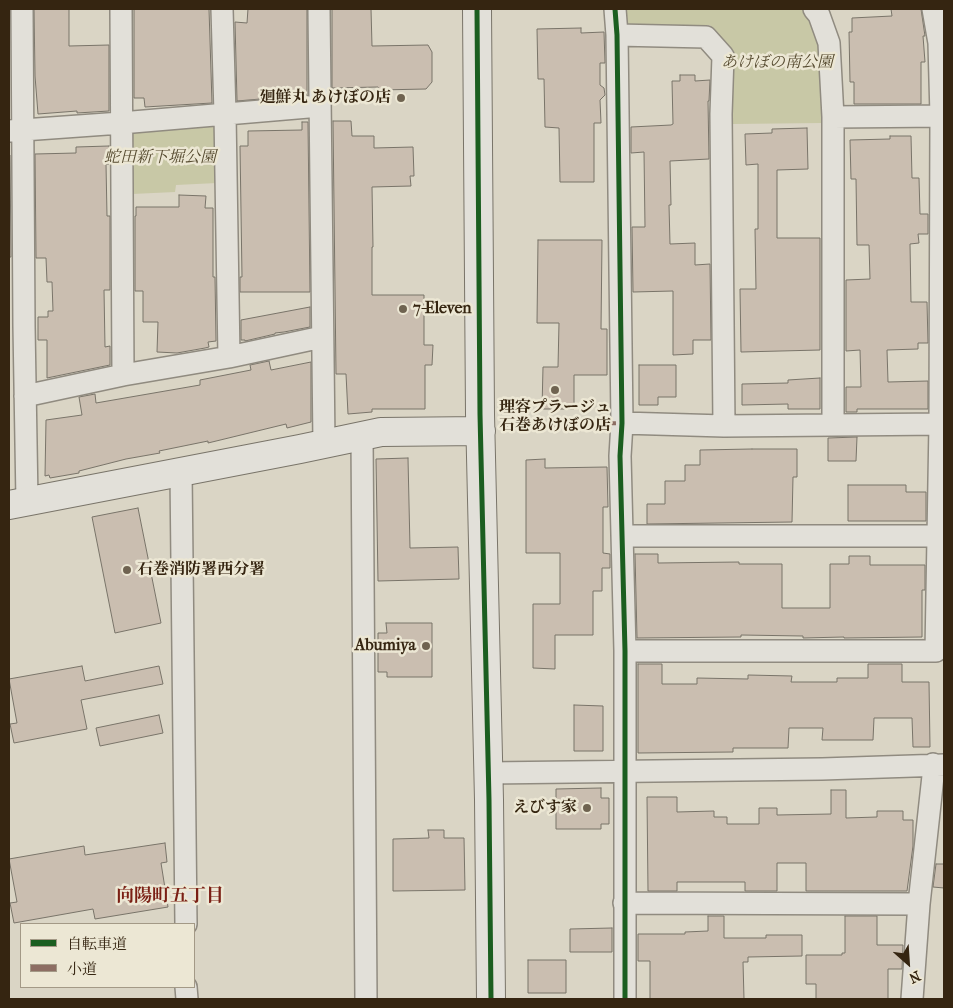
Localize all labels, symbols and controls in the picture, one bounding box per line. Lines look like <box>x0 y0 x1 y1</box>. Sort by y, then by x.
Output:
park label: あけぼの南公園 <box>721 53 833 73</box>
place label: 廻鮮丸 あけぼの店 <box>260 88 391 108</box>
marker: 廻鮮丸 あけぼの店 <box>395 92 407 104</box>
park label: 蛇田新下堀公園 <box>104 148 216 168</box>
place label: 7-Eleven <box>413 299 472 319</box>
marker: 7-Eleven <box>397 303 409 315</box>
marker: 理容プラージュ 石巻あけぼの店 <box>549 384 561 396</box>
place label: 理容プラージュ 石巻あけぼの店 <box>499 398 611 436</box>
place label: 石巻消防署西分署 <box>137 560 265 580</box>
marker: 石巻消防署西分署 <box>121 564 133 576</box>
place label: Abumiya <box>355 636 416 656</box>
marker: Abumiya <box>420 640 432 652</box>
place label: えびす家 <box>513 798 577 818</box>
marker: えびす家 <box>581 802 593 814</box>
district label: 向陽町五丁目 <box>116 886 224 908</box>
legend <box>20 923 195 988</box>
text: 自転車道 <box>67 935 127 953</box>
north arrow <box>883 938 933 988</box>
text: 小道 <box>67 960 97 978</box>
text: N <box>906 967 923 987</box>

